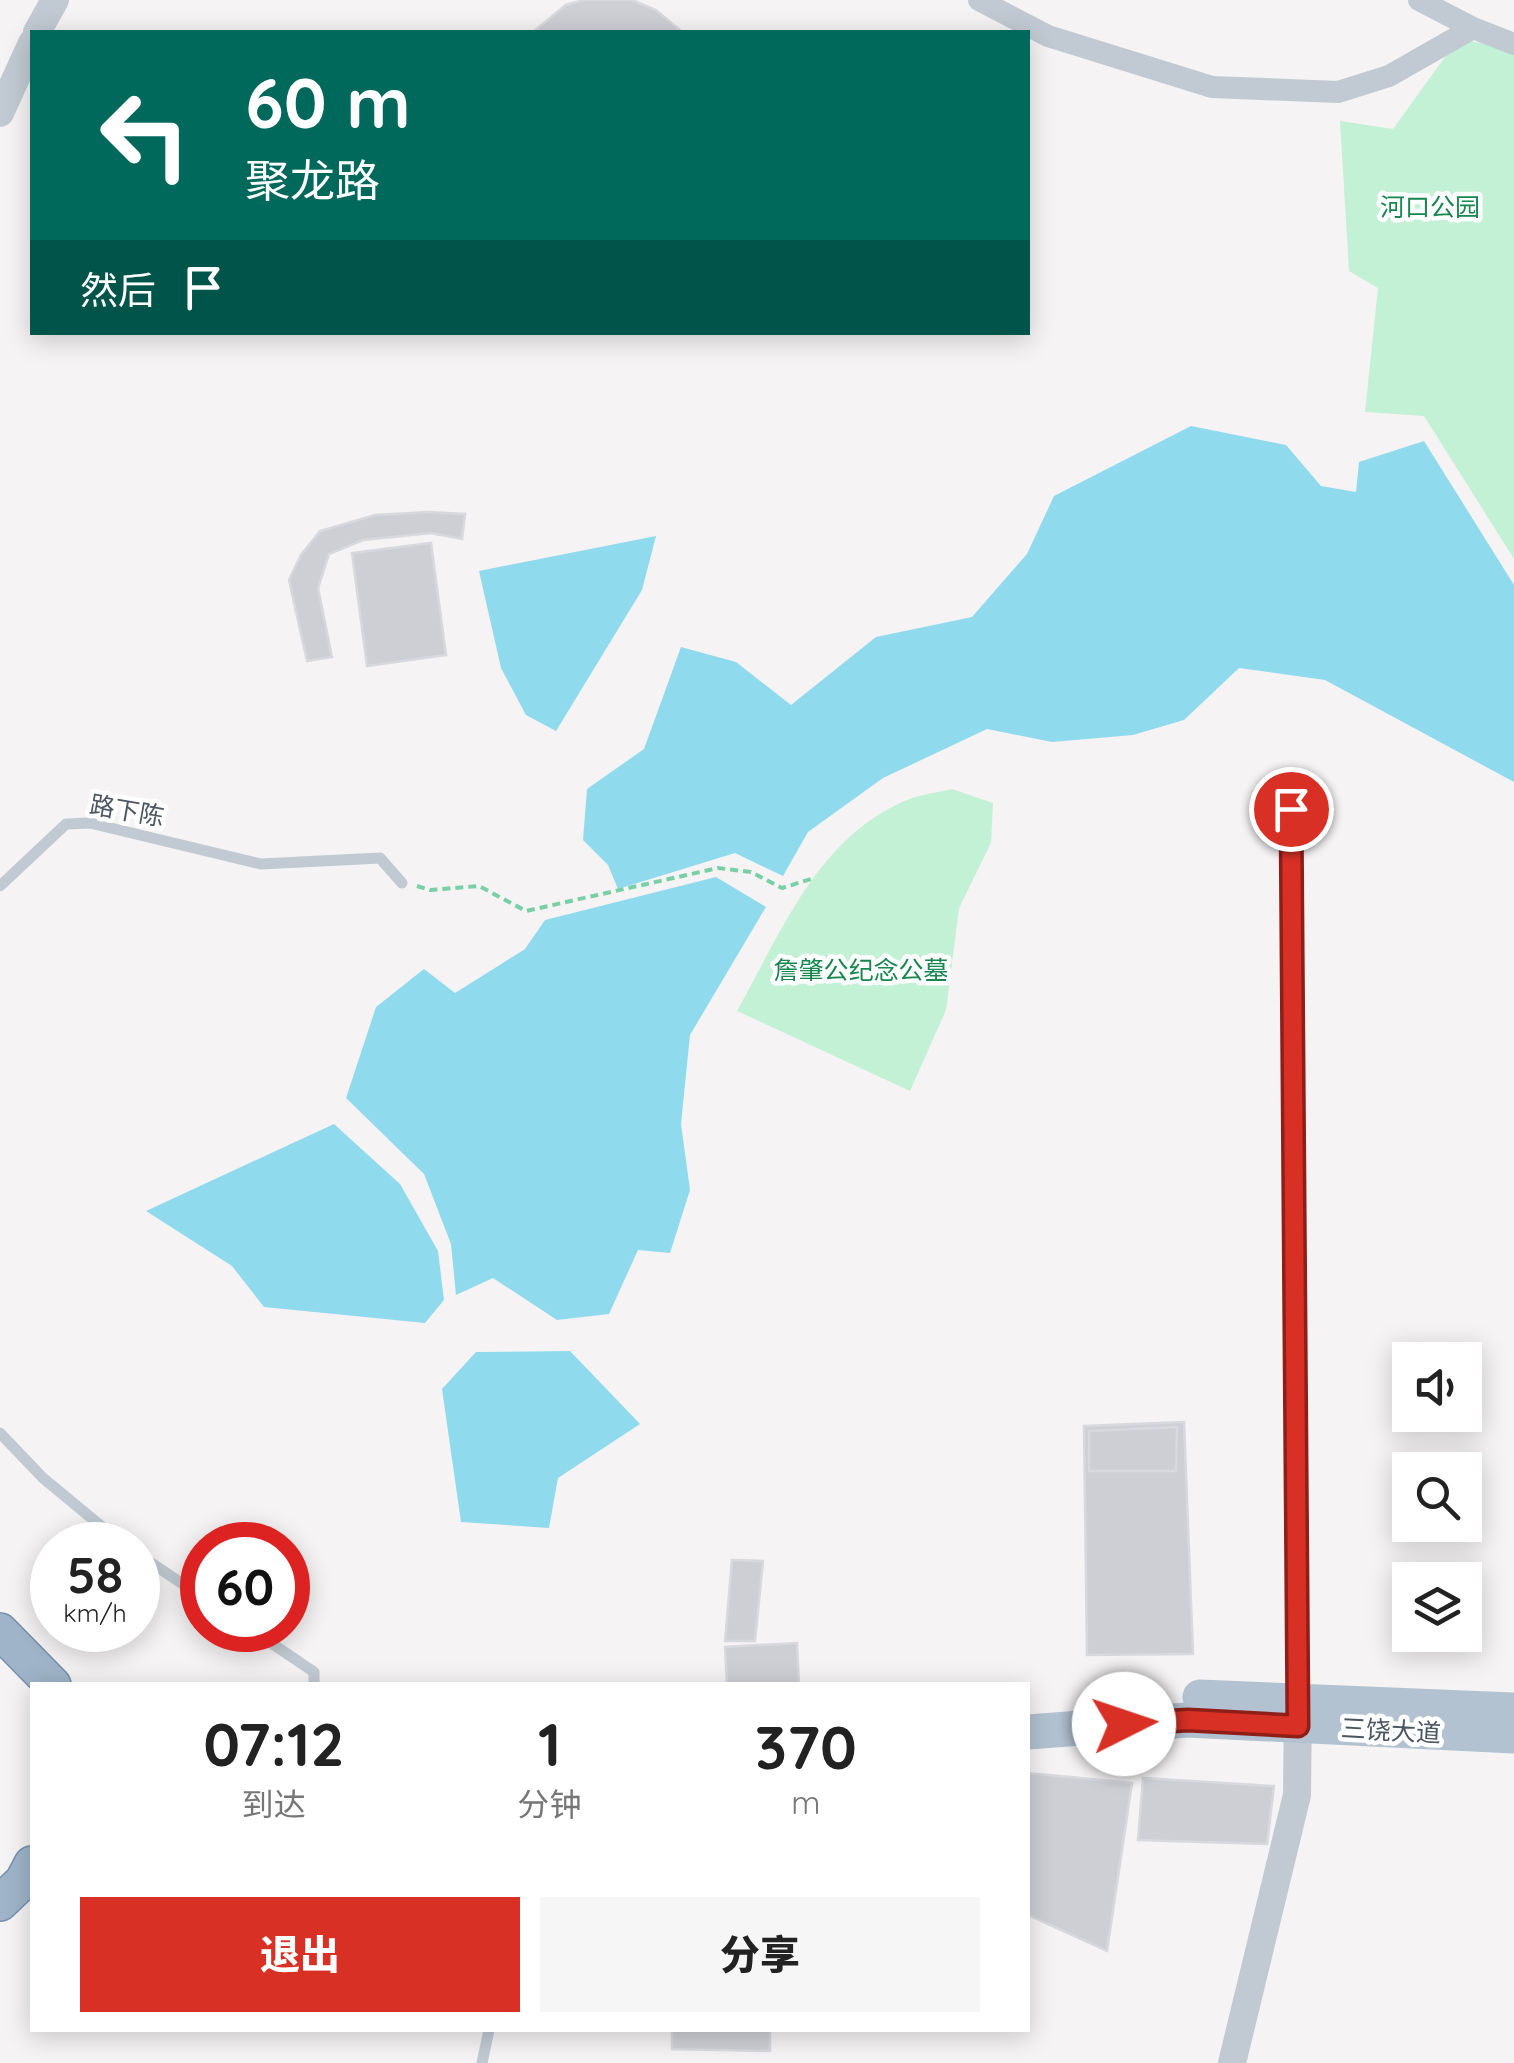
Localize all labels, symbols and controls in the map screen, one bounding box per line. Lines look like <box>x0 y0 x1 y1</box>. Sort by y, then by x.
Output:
text: 60 m <box>245 58 411 146</box>
icon: left <box>80 70 210 200</box>
text: 聚龙路 <box>245 152 380 208</box>
park label: 河口公园 <box>1380 191 1480 222</box>
icon: arrive <box>176 260 231 315</box>
text: 然后 <box>80 266 156 314</box>
pin <box>1249 767 1334 852</box>
icon: arrive <box>1264 782 1319 837</box>
street label: 路下陈 <box>87 788 167 832</box>
park label: 詹肇公纪念公墓 <box>773 954 949 985</box>
map controls <box>1392 1342 1482 1652</box>
button: sound <box>1392 1342 1482 1432</box>
button: search <box>1392 1452 1482 1542</box>
speed limit sign: 60 <box>180 1522 310 1652</box>
text: 58 <box>67 1543 123 1606</box>
button: layers <box>1392 1562 1482 1652</box>
text: km/h <box>63 1597 127 1628</box>
position arrow <box>1072 1672 1176 1776</box>
text: 07:12 <box>203 1706 344 1781</box>
text: 1 <box>538 1706 561 1781</box>
text: 370 <box>755 1709 857 1784</box>
street label: 三饶大道 <box>1340 1712 1442 1748</box>
text: m <box>791 1782 820 1822</box>
text: 到达 <box>242 1784 306 1824</box>
text: 分钟 <box>518 1784 582 1824</box>
button: 退出 <box>80 1897 520 2012</box>
button: 分享 <box>540 1897 980 2012</box>

